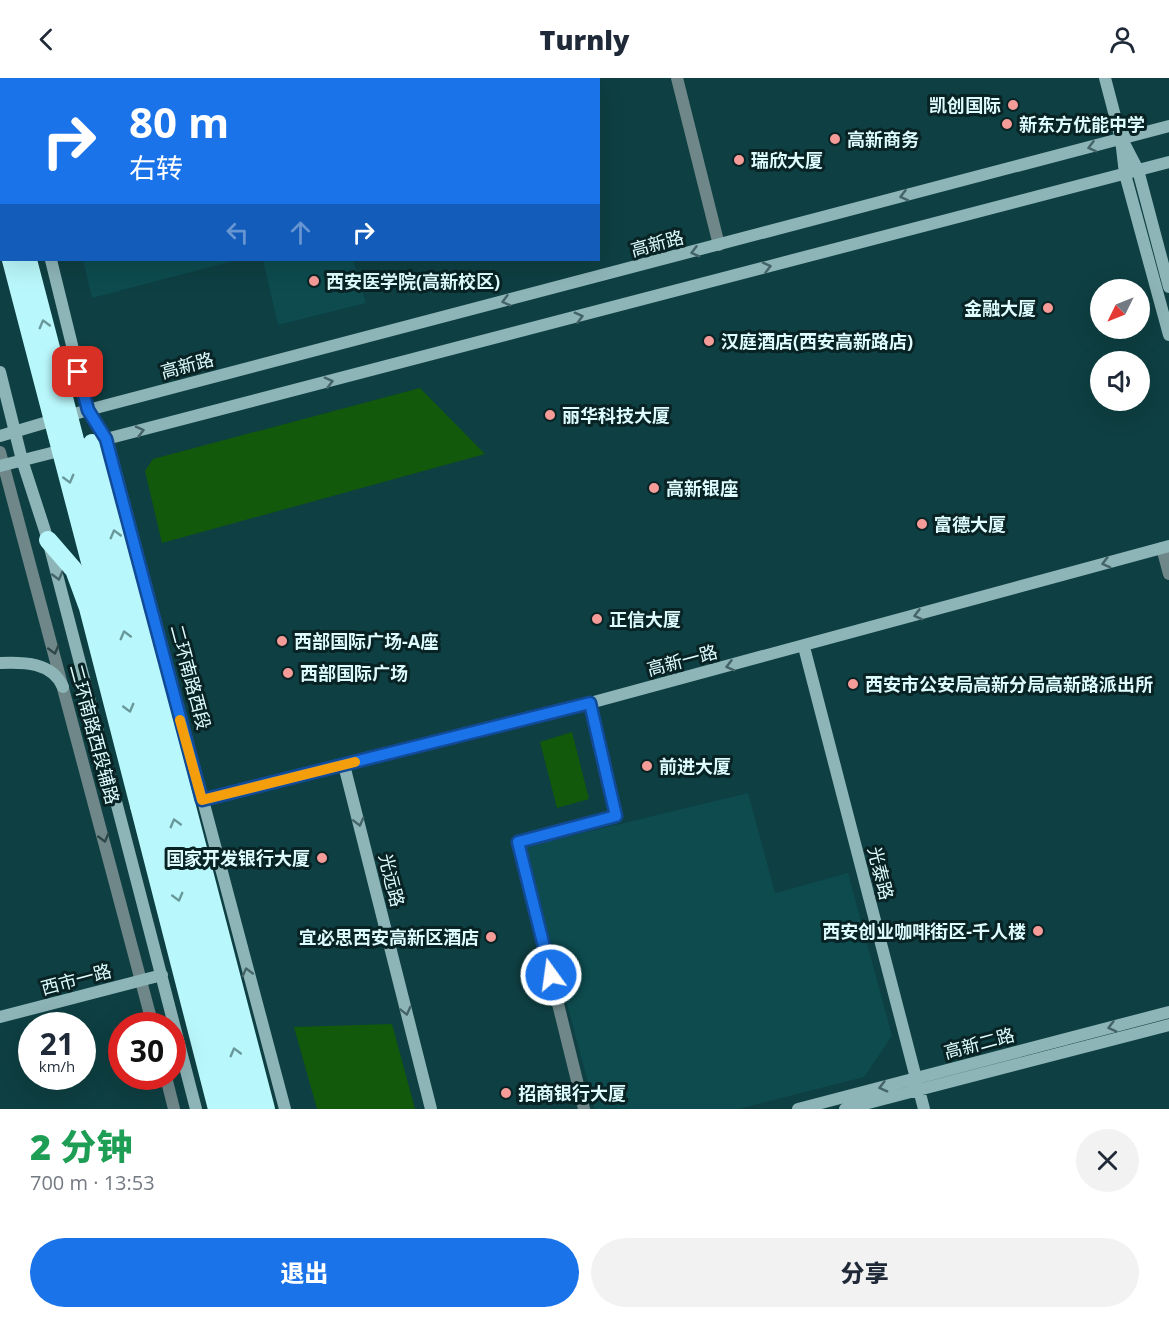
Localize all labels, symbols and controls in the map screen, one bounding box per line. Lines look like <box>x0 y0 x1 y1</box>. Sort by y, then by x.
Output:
text: Turnly <box>540 21 630 58</box>
icon: back <box>30 23 63 56</box>
icon: person <box>1106 23 1139 56</box>
text: 80 m <box>129 93 229 150</box>
place label: 凯创国际 <box>929 93 1001 117</box>
marker: 凯创国际 <box>1006 98 1020 112</box>
icon: right <box>30 102 108 180</box>
place label: 新东方优能中学 <box>1019 112 1145 136</box>
marker: 新东方优能中学 <box>1000 117 1014 131</box>
place label: 高新商务 <box>847 127 919 151</box>
marker: 高新商务 <box>828 132 842 146</box>
one-way arrow <box>1087 139 1097 152</box>
place label: 瑞欣大厦 <box>751 148 823 172</box>
text: 右转 <box>129 149 183 186</box>
marker: 瑞欣大厦 <box>732 153 746 167</box>
one-way arrow <box>899 189 909 202</box>
icon: left <box>221 216 254 249</box>
icon: ahead <box>284 216 317 249</box>
icon: right <box>347 216 380 249</box>
street label: 高新路 <box>628 224 686 262</box>
one-way arrow <box>690 244 700 257</box>
one-way arrow <box>762 262 772 275</box>
place label: 西安医学院(高新校区) <box>326 269 500 293</box>
marker: 西安医学院(高新校区) <box>307 274 321 288</box>
north arrow <box>1090 279 1150 339</box>
map controls <box>1090 279 1150 411</box>
one-way arrow <box>501 293 511 306</box>
place label: 金融大厦 <box>964 296 1036 320</box>
marker: 金融大厦 <box>1041 301 1055 315</box>
one-way arrow <box>573 311 583 324</box>
one-way arrow <box>39 319 52 329</box>
place label: 汉庭酒店(西安高新路店) <box>721 329 913 353</box>
marker: 汉庭酒店(西安高新路店) <box>702 334 716 348</box>
pin <box>52 346 103 397</box>
street label: 高新路 <box>158 346 216 384</box>
button: sound <box>1090 351 1150 411</box>
icon: arrive <box>61 355 94 388</box>
one-way arrow <box>324 377 334 390</box>
place label: 丽华科技大厦 <box>562 403 670 427</box>
marker: 丽华科技大厦 <box>543 408 557 422</box>
one-way arrow <box>135 425 145 438</box>
one-way arrow <box>61 473 74 483</box>
place label: 高新银座 <box>666 476 738 500</box>
marker: 高新银座 <box>647 481 661 495</box>
place label: 富德大厦 <box>934 512 1006 536</box>
marker: 富德大厦 <box>915 517 929 531</box>
one-way arrow <box>110 529 123 539</box>
one-way arrow <box>1101 556 1111 569</box>
one-way arrow <box>51 570 63 581</box>
place label: 正信大厦 <box>609 607 681 631</box>
one-way arrow <box>913 608 924 620</box>
marker: 正信大厦 <box>590 612 604 626</box>
street label: 二环南路西段 <box>165 622 217 732</box>
place label: 西部国际广场-A座 <box>294 629 438 653</box>
one-way arrow <box>120 630 133 640</box>
marker: 西部国际广场-A座 <box>275 634 289 648</box>
street label: 高新一路 <box>644 639 720 681</box>
one-way arrow <box>46 645 59 655</box>
one-way arrow <box>725 659 735 672</box>
street label: 二环南路西段辅路 <box>65 661 125 807</box>
place label: 西部国际广场 <box>300 661 408 685</box>
marker: 西部国际广场 <box>281 666 295 680</box>
place label: 西安市公安局高新分局高新路派出所 <box>865 672 1153 696</box>
marker: 西安市公安局高新分局高新路派出所 <box>846 677 860 691</box>
one-way arrow <box>121 703 134 713</box>
place label: 前进大厦 <box>659 754 731 778</box>
marker: 前进大厦 <box>640 759 654 773</box>
one-way arrow <box>351 816 364 826</box>
one-way arrow <box>170 818 182 829</box>
one-way arrow <box>97 833 109 843</box>
street label: 光泰路 <box>863 844 899 902</box>
place label: 国家开发银行大厦 <box>166 846 310 870</box>
marker: 国家开发银行大厦 <box>315 851 329 865</box>
street label: 光远路 <box>374 851 410 909</box>
one-way arrow <box>170 891 183 901</box>
place label: 西安创业咖啡街区-千人楼 <box>822 919 1026 943</box>
marker: 西安创业咖啡街区-千人楼 <box>1031 924 1045 938</box>
place label: 宜必思西安高新区酒店 <box>299 925 479 949</box>
marker: 宜必思西安高新区酒店 <box>484 930 498 944</box>
position arrow <box>519 943 583 1007</box>
street label: 西市一路 <box>38 958 114 1000</box>
one-way arrow <box>242 967 255 977</box>
one-way arrow <box>399 1005 412 1015</box>
speed limit sign: 30 <box>108 1012 186 1090</box>
one-way arrow <box>1108 1019 1118 1032</box>
street label: 高新二路 <box>941 1022 1017 1064</box>
text: 21 <box>40 1023 74 1064</box>
one-way arrow <box>230 1048 243 1058</box>
text: km/h <box>39 1056 75 1076</box>
one-way arrow <box>878 1079 888 1092</box>
place label: 招商银行大厦 <box>518 1081 626 1105</box>
marker: 招商银行大厦 <box>499 1086 513 1100</box>
text: 2 分钟 <box>30 1122 132 1171</box>
button: close <box>1076 1129 1139 1192</box>
text: 700 m · 13:53 <box>30 1169 155 1196</box>
button: 退出 <box>30 1238 579 1307</box>
button: 分享 <box>591 1238 1139 1307</box>

